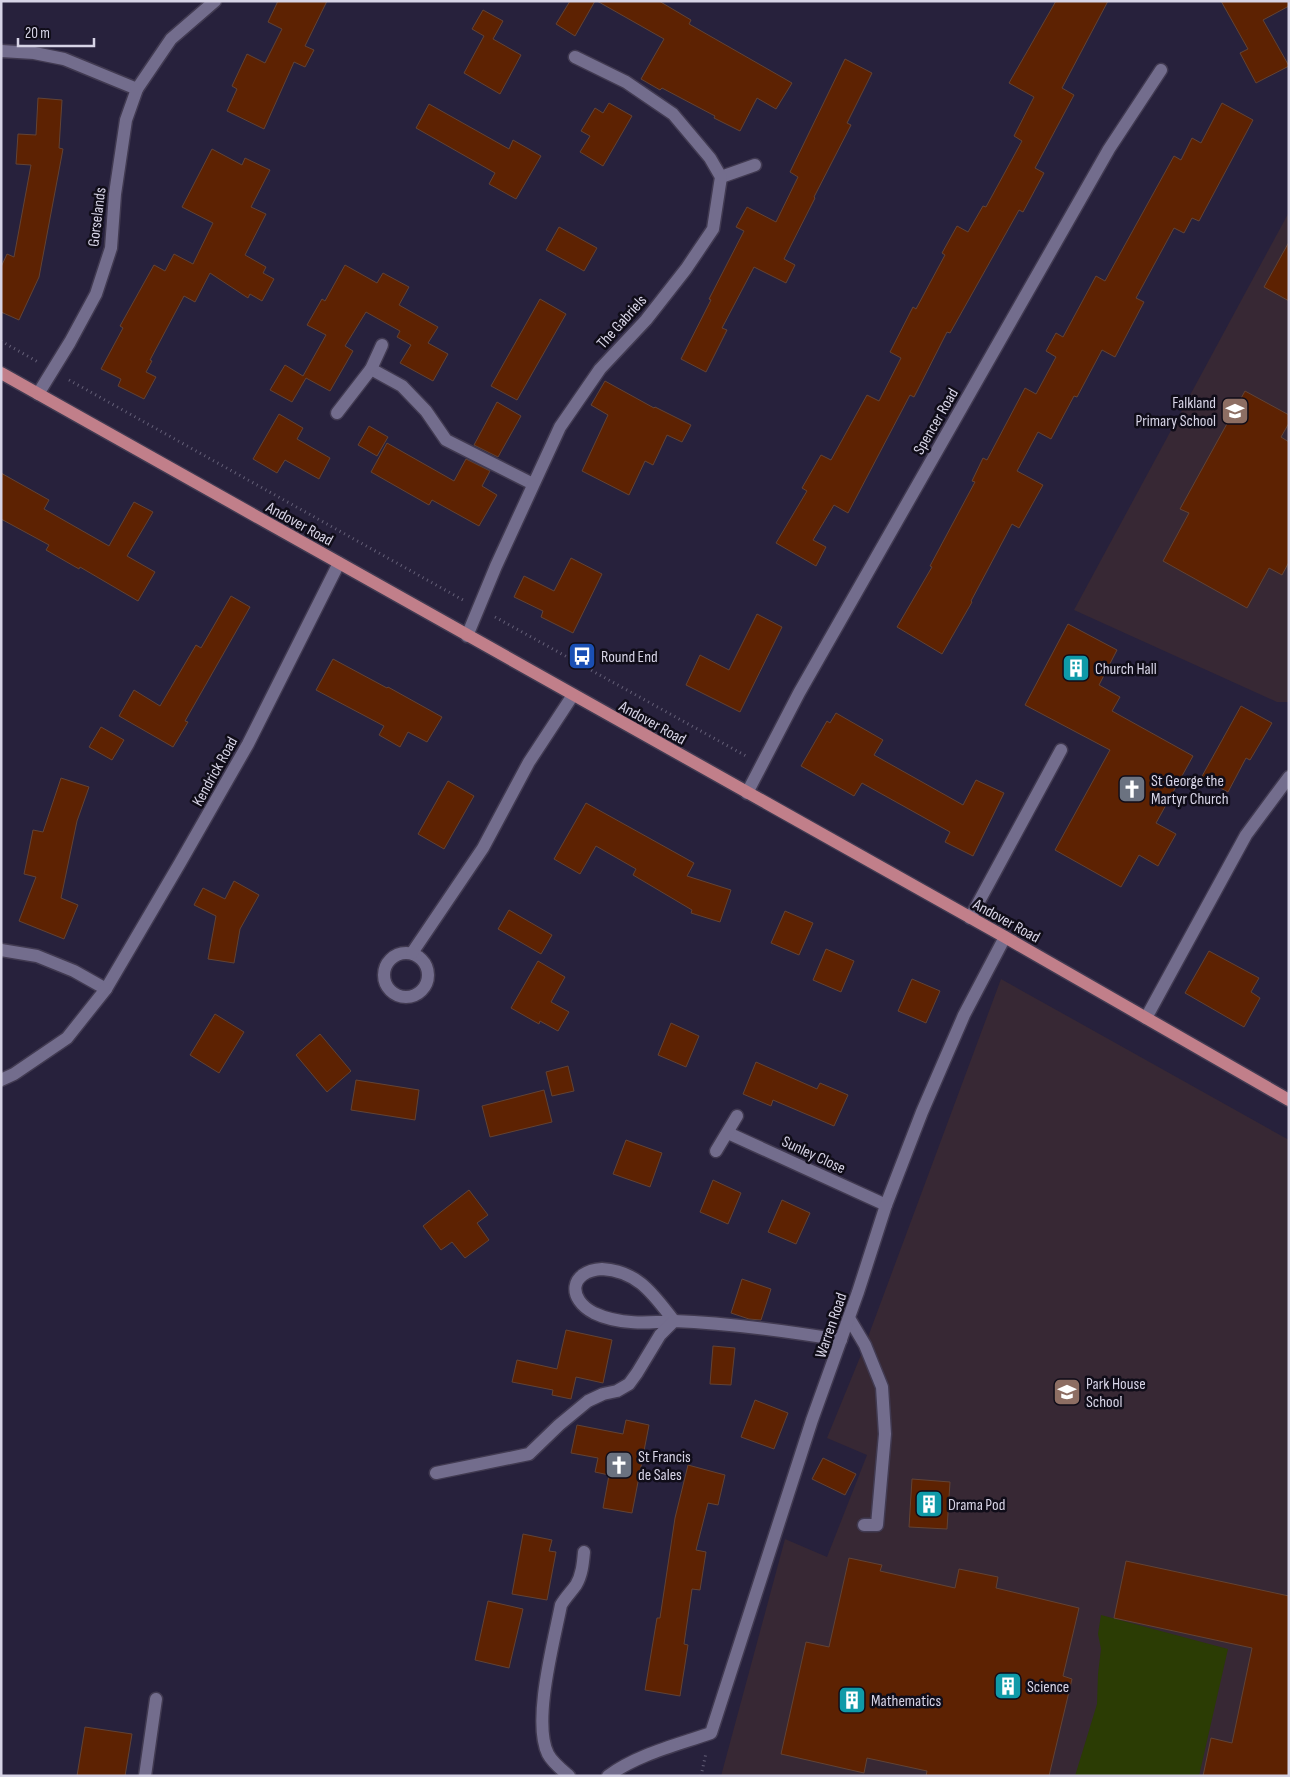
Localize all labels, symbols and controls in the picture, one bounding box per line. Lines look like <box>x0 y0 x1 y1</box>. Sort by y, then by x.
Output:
scale bar <box>18 15 94 47</box>
text: 20 m <box>25 24 50 43</box>
street label: Gorselands <box>84 186 111 248</box>
street label: The Gabriels <box>593 291 651 353</box>
street label: Spencer Road <box>910 385 963 458</box>
place label: Falkland Primary School <box>1135 394 1216 431</box>
school or university icon: Falkland Primary School <box>1220 396 1250 426</box>
street label: Andover Road <box>262 498 336 550</box>
bus stop icon: Round End <box>567 641 597 671</box>
place label: Round End <box>601 648 658 667</box>
building icon: Church Hall <box>1061 653 1091 683</box>
place label: Church Hall <box>1095 660 1157 679</box>
street label: Andover Road <box>615 697 689 749</box>
street label: Kendrick Road <box>189 734 242 810</box>
place label: St George the Martyr Church <box>1151 772 1229 809</box>
church icon: St George the Martyr Church <box>1117 774 1147 804</box>
street label: Andover Road <box>969 895 1043 947</box>
street label: Sunley Close <box>779 1132 848 1178</box>
street label: Warren Road <box>811 1290 851 1361</box>
place label: Park House School <box>1086 1375 1146 1412</box>
school or university icon: Park House School <box>1052 1377 1082 1407</box>
place label: St Francis de Sales <box>638 1448 691 1485</box>
church icon: St Francis de Sales <box>604 1450 634 1480</box>
building icon: Drama Pod <box>914 1489 944 1519</box>
place label: Drama Pod <box>948 1496 1005 1515</box>
building icon: Science <box>993 1671 1023 1701</box>
place label: Science <box>1027 1678 1069 1697</box>
building icon: Mathematics <box>837 1685 867 1715</box>
place label: Mathematics <box>871 1692 942 1711</box>

